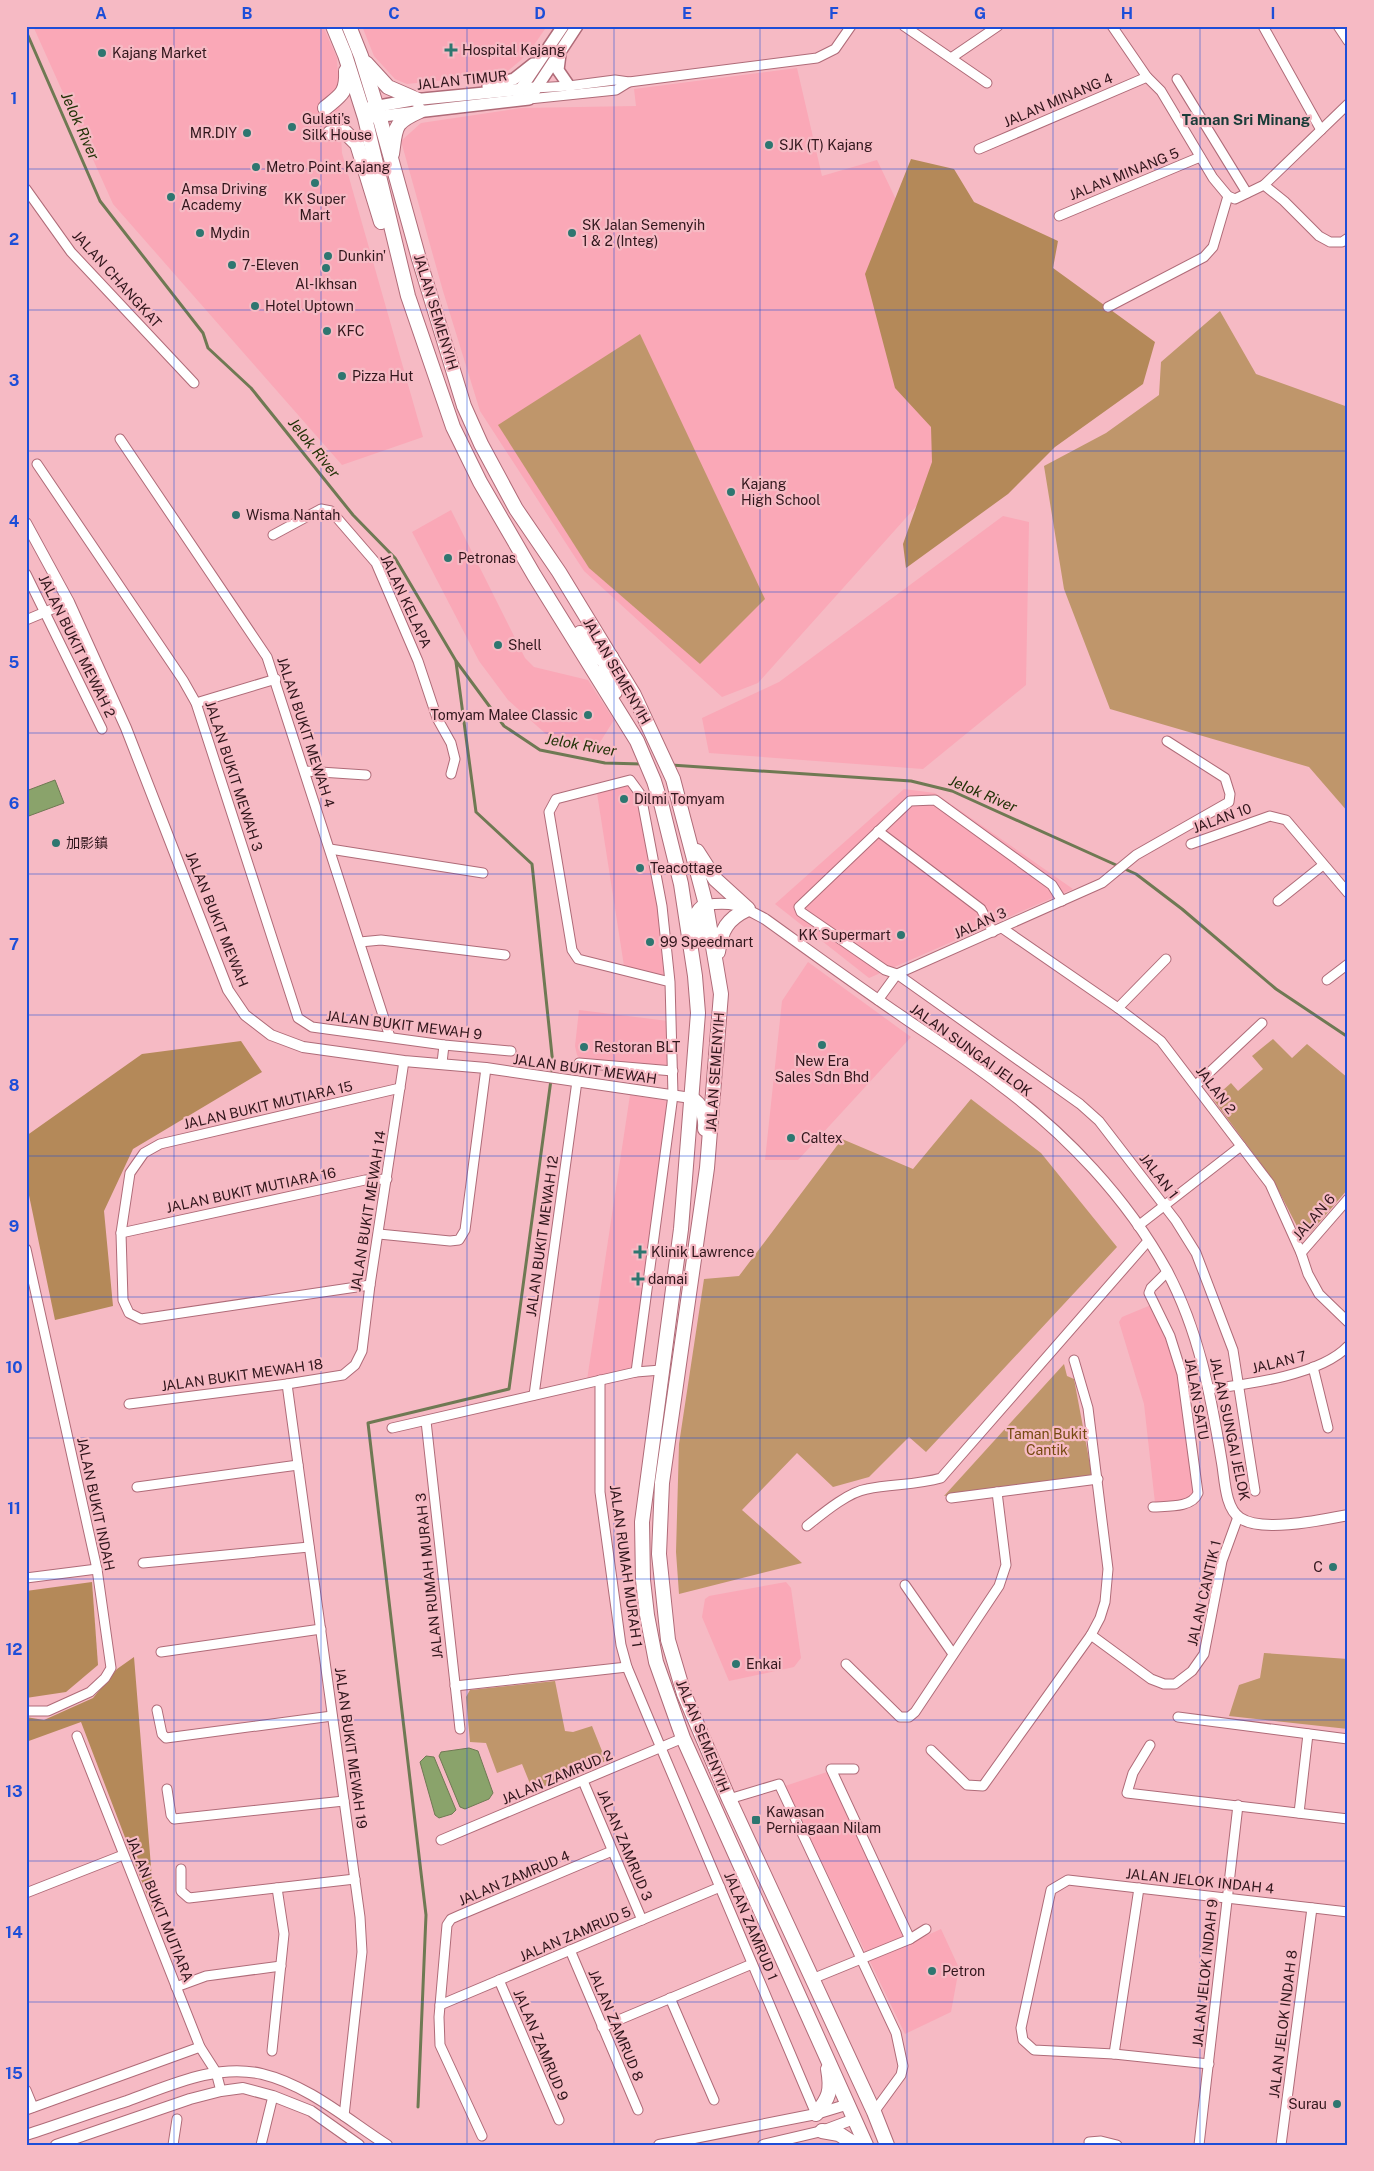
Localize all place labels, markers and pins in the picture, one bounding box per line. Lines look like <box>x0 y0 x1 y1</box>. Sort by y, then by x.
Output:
place label: Hospital Kajang <box>462 42 566 58</box>
marker: Hospital Kajang <box>444 43 458 57</box>
place label: Kajang Market <box>112 45 207 61</box>
marker: Kajang Market <box>96 47 108 59</box>
place label: Gulati's Silk House <box>302 111 372 143</box>
marker: Gulati's Silk House <box>286 121 298 133</box>
place label: MR.DIY <box>190 125 237 141</box>
marker: MR.DIY <box>241 127 253 139</box>
place label: SJK (T) Kajang <box>779 137 873 153</box>
marker: SJK (T) Kajang <box>763 139 775 151</box>
place label: Metro Point Kajang <box>266 159 390 175</box>
marker: Metro Point Kajang <box>250 161 262 173</box>
marker: KK Super Mart <box>309 177 321 189</box>
place label: Amsa Driving Academy <box>181 181 268 213</box>
marker: Amsa Driving Academy <box>165 191 177 203</box>
place label: KK Super Mart <box>284 191 346 223</box>
place label: SK Jalan Semenyih 1 & 2 (Integ) <box>582 217 705 249</box>
place label: Mydin <box>210 225 250 241</box>
marker: Mydin <box>194 227 206 239</box>
marker: SK Jalan Semenyih 1 & 2 (Integ) <box>566 227 578 239</box>
place label: Dunkin' <box>338 248 386 264</box>
marker: Dunkin' <box>322 250 334 262</box>
place label: 7-Eleven <box>242 257 299 273</box>
marker: 7-Eleven <box>226 259 238 271</box>
marker: Al-Ikhsan <box>320 262 332 274</box>
place label: Al-Ikhsan <box>295 276 357 292</box>
place label: Hotel Uptown <box>265 298 354 314</box>
marker: Hotel Uptown <box>249 300 261 312</box>
place label: KFC <box>337 323 365 339</box>
marker: KFC <box>321 325 333 337</box>
place label: Pizza Hut <box>352 368 414 384</box>
marker: Pizza Hut <box>336 370 348 382</box>
place label: Kajang High School <box>741 476 820 508</box>
marker: Kajang High School <box>725 486 737 498</box>
place label: Wisma Nantah <box>246 507 340 523</box>
marker: Wisma Nantah <box>230 509 242 521</box>
place label: Petronas <box>458 550 516 566</box>
marker: Petronas <box>442 552 454 564</box>
place label: Shell <box>508 637 542 653</box>
marker: Shell <box>492 639 504 651</box>
place label: Tomyam Malee Classic <box>430 707 578 723</box>
marker: Tomyam Malee Classic <box>582 709 594 721</box>
place label: Dilmi Tomyam <box>634 791 725 807</box>
marker: Dilmi Tomyam <box>618 793 630 805</box>
place label: 加影鎮 <box>66 835 108 851</box>
marker: 加影鎮 <box>50 837 62 849</box>
place label: Teacottage <box>650 860 722 876</box>
marker: Teacottage <box>634 862 646 874</box>
place label: KK Supermart <box>799 927 891 943</box>
marker: KK Supermart <box>895 929 907 941</box>
place label: 99 Speedmart <box>660 934 753 950</box>
marker: 99 Speedmart <box>644 936 656 948</box>
place label: Restoran BLT <box>594 1039 680 1055</box>
marker: New Era Sales Sdn Bhd <box>816 1039 828 1051</box>
marker: Restoran BLT <box>578 1041 590 1053</box>
place label: New Era Sales Sdn Bhd <box>775 1053 869 1085</box>
place label: Caltex <box>801 1130 843 1146</box>
marker: Caltex <box>785 1132 797 1144</box>
place label: Klinik Lawrence <box>651 1244 754 1260</box>
marker: Klinik Lawrence <box>633 1245 647 1259</box>
place label: damai <box>648 1271 687 1287</box>
marker: damai <box>632 1273 644 1285</box>
place label: C <box>1313 1559 1323 1575</box>
marker: C <box>1327 1561 1339 1573</box>
place label: Enkai <box>746 1656 781 1672</box>
marker: Enkai <box>730 1658 742 1670</box>
place label: Kawasan Perniagaan Nilam <box>766 1804 881 1836</box>
marker: Kawasan Perniagaan Nilam <box>750 1814 762 1826</box>
place label: Petron <box>942 1963 985 1979</box>
marker: Petron <box>926 1965 938 1977</box>
place label: Surau <box>1288 2096 1327 2112</box>
marker: Surau <box>1331 2098 1343 2110</box>

